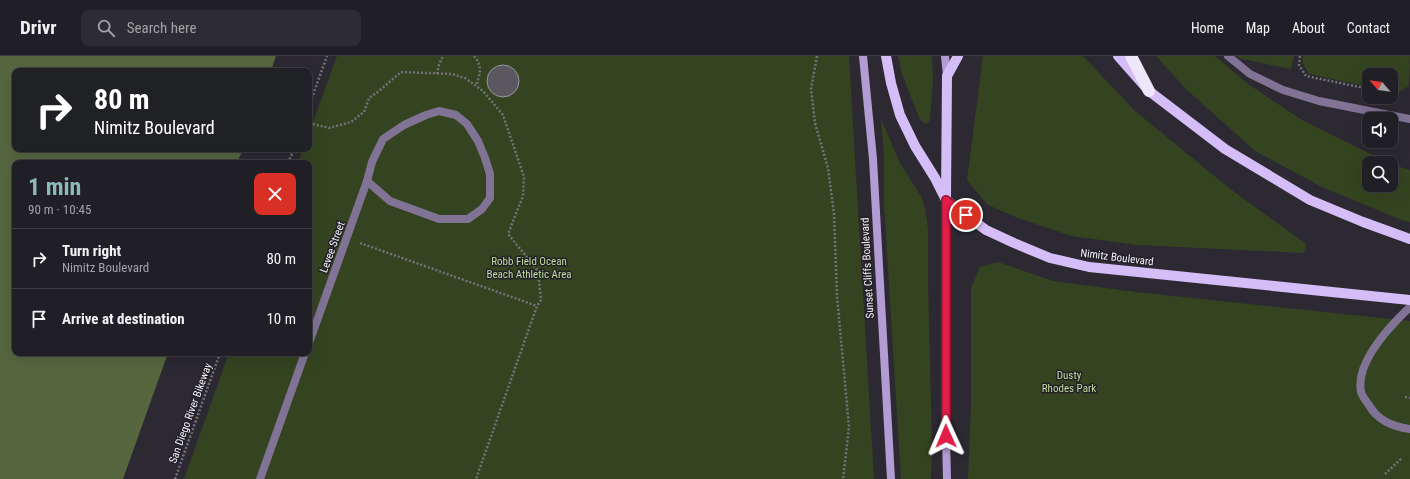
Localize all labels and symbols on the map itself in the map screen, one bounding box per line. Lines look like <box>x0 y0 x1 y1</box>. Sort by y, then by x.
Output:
north arrow <box>1362 68 1398 104</box>
pin <box>949 198 983 232</box>
street label: Sunset Cliffs Boulevard <box>858 217 877 319</box>
street label: Levee Street <box>317 220 348 275</box>
street label: Nimitz Boulevard <box>1080 247 1154 268</box>
park label: Robb Field Ocean Beach Athletic Area <box>486 255 572 281</box>
street label: San Diego River Bikeway <box>166 361 215 465</box>
park label: Dusty Rhodes Park <box>1042 369 1096 395</box>
position arrow <box>925 415 967 457</box>

